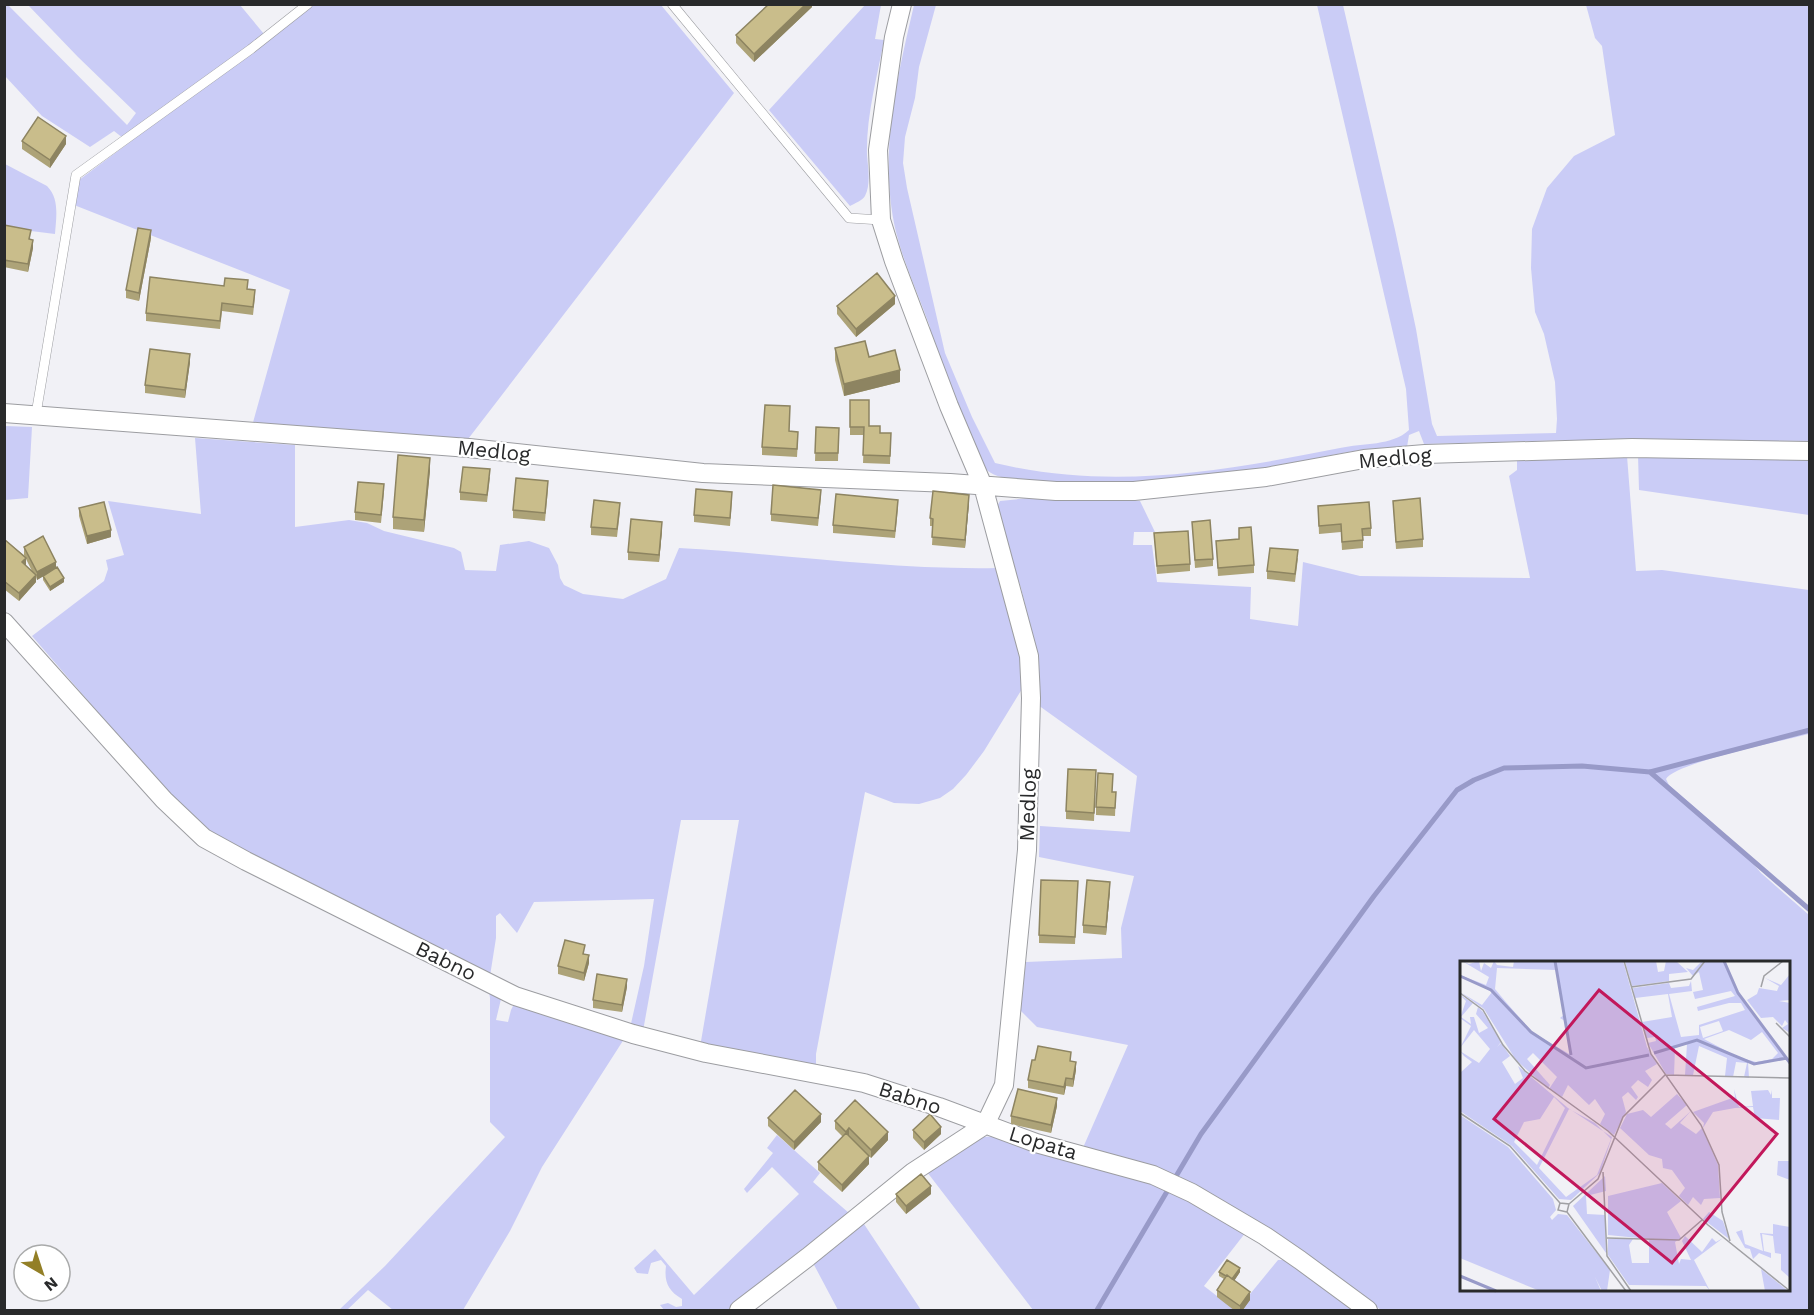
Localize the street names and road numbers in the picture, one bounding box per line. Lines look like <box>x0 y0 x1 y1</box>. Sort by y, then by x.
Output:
street label: Medlog <box>456 434 533 467</box>
street label: Medlog <box>1357 442 1433 473</box>
street label: Medlog <box>1014 767 1041 842</box>
street label: Babno <box>412 935 481 986</box>
street label: Babno <box>876 1076 945 1119</box>
street label: Lopata <box>1006 1120 1080 1165</box>

